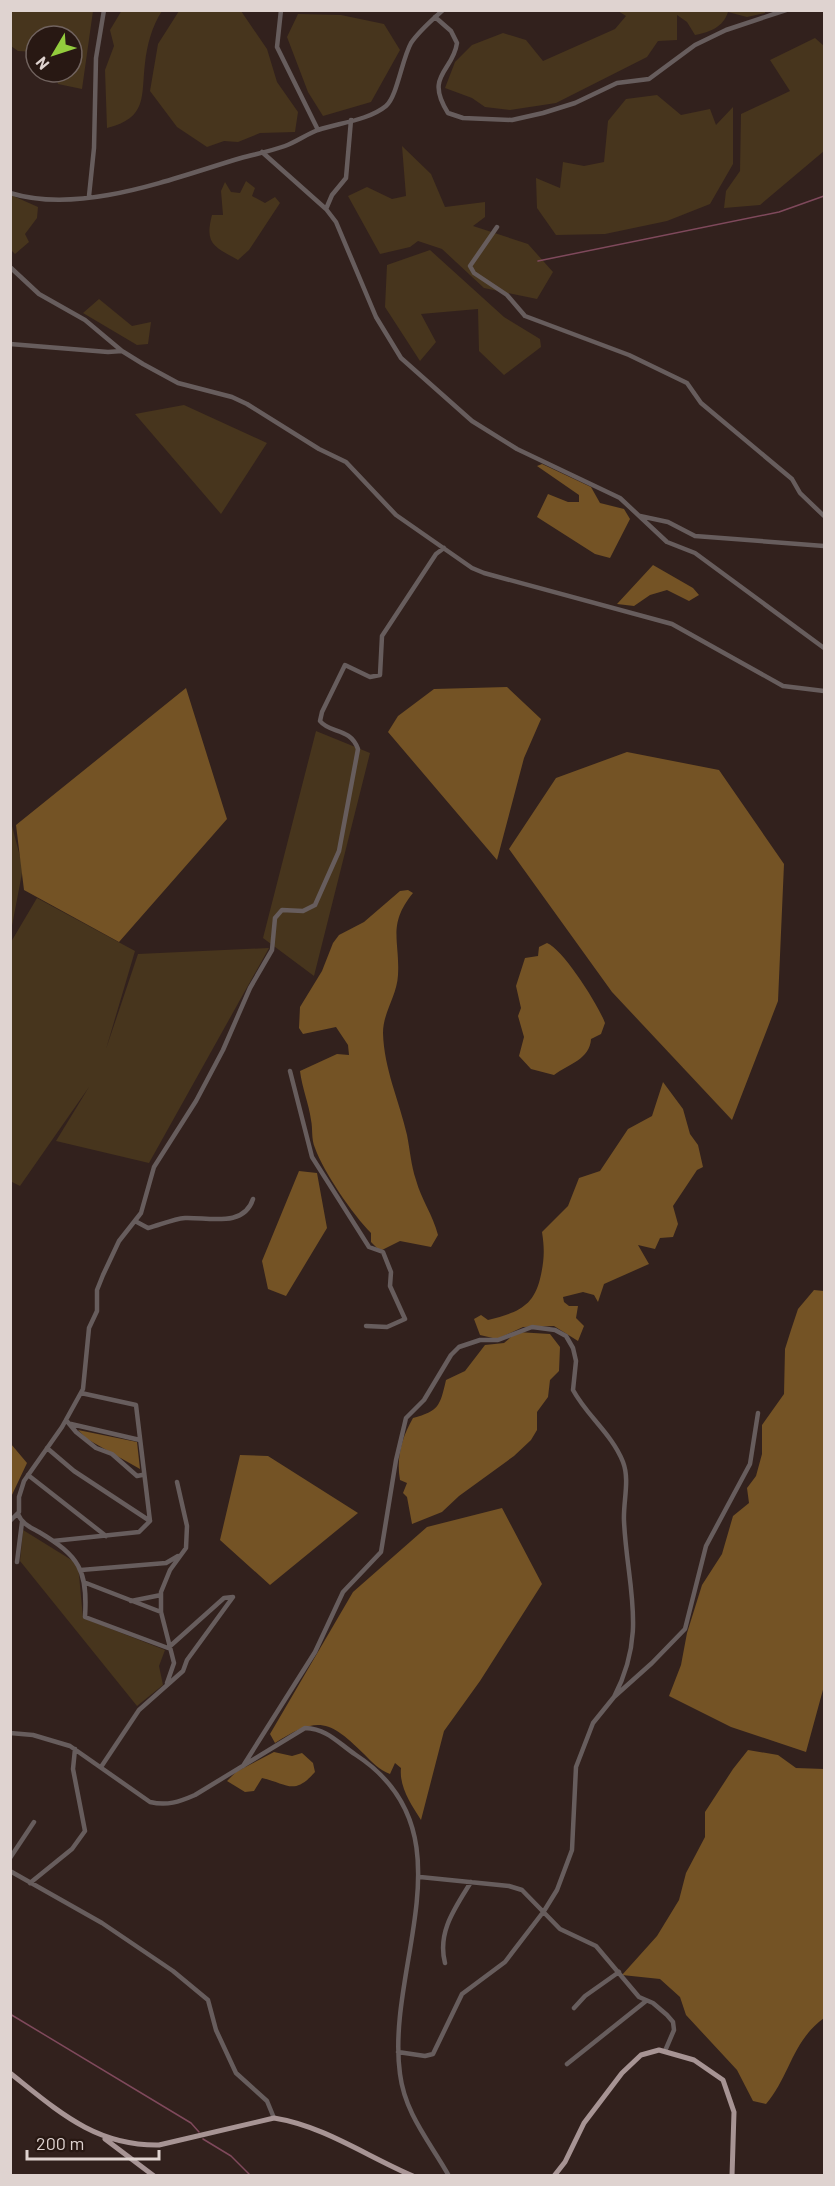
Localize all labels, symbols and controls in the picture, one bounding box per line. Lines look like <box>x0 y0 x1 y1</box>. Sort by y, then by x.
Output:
north arrow <box>24 24 84 84</box>
text: N <box>31 54 53 74</box>
scale bar <box>27 2123 159 2161</box>
text: 200 m <box>36 2132 84 2154</box>

